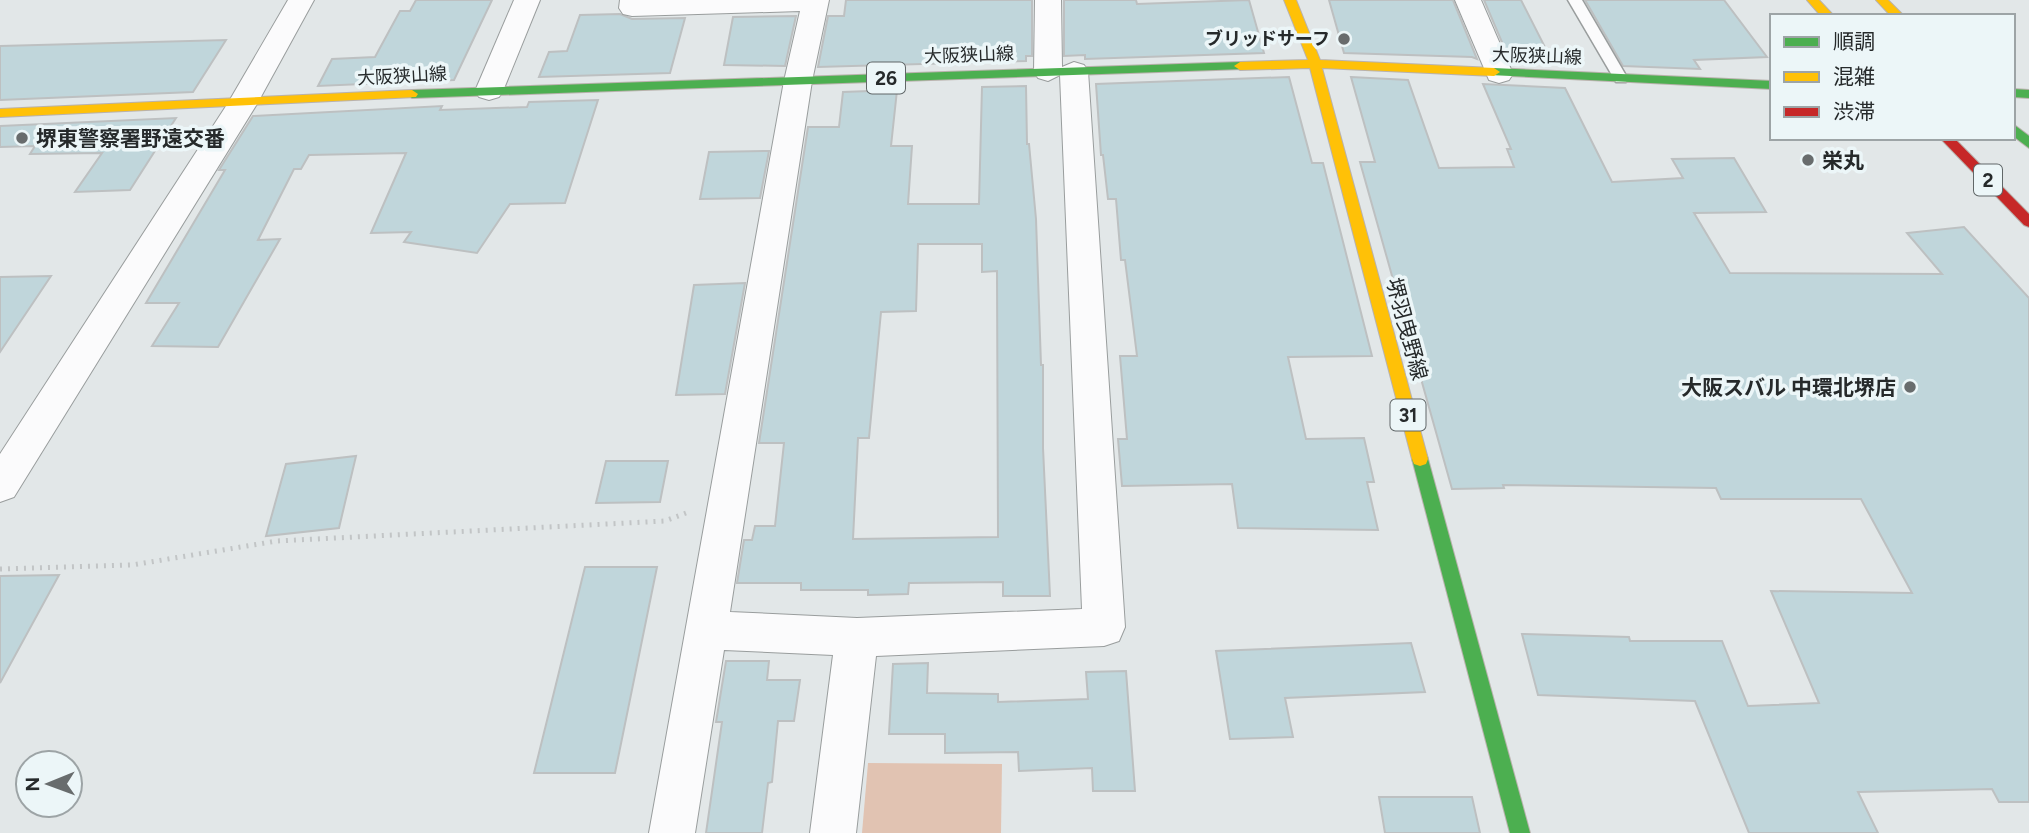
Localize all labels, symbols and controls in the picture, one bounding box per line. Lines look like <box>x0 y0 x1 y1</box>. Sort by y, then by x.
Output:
legend <box>1770 14 2015 140</box>
place label: ブリッドサーフ <box>1205 28 1330 50</box>
text: 順調 <box>1833 29 1875 54</box>
marker: ブリッドサーフ <box>1336 31 1352 47</box>
street label: 大阪狭山線 <box>924 42 1014 68</box>
street label: 大阪狭山線 <box>1492 43 1582 69</box>
road number: 26 <box>867 62 905 94</box>
street label: 大阪狭山線 <box>356 63 448 89</box>
text: 混雑 <box>1833 64 1875 89</box>
text: 渋滞 <box>1833 99 1875 124</box>
place label: 堺東警察署野遠交番 <box>36 126 225 151</box>
marker: 堺東警察署野遠交番 <box>14 130 30 146</box>
place label: 栄丸 <box>1822 148 1864 173</box>
marker: 栄丸 <box>1800 152 1816 168</box>
road number: 2 <box>1974 164 2002 196</box>
street label: 堺羽曳野線 <box>1381 275 1433 383</box>
place label: 大阪スバル 中環北堺店 <box>1681 375 1896 400</box>
marker: 大阪スバル 中環北堺店 <box>1902 379 1918 395</box>
road number: 31 <box>1390 400 1426 430</box>
north arrow <box>14 749 84 819</box>
text: N <box>21 777 44 792</box>

